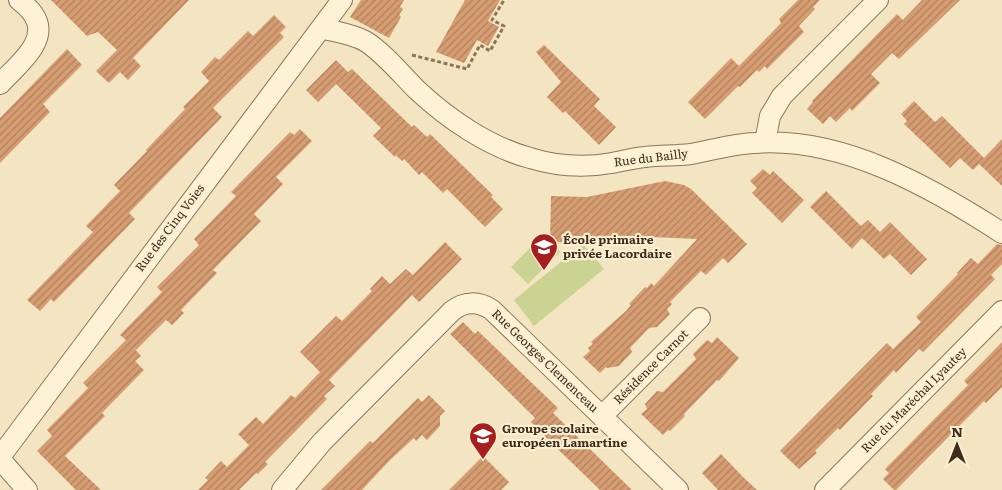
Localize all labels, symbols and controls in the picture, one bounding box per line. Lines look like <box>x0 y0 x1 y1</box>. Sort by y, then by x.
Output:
street label: Rue du Bailly <box>613 144 689 170</box>
street label: Rue des Cinq Voies <box>130 179 208 275</box>
place label: École primaire privée Lacordaire <box>563 230 672 262</box>
school or university icon: École primaire privée Lacordaire <box>529 232 559 271</box>
street label: Rue Georges Clemenceau <box>488 304 603 416</box>
street label: Résidence Carnot <box>609 325 692 408</box>
street label: Rue du Maréchal Lyautey <box>856 342 970 456</box>
place label: Groupe scolaire européen Lamartine <box>502 419 627 451</box>
north arrow <box>932 420 982 470</box>
school or university icon: Groupe scolaire européen Lamartine <box>468 421 498 460</box>
text: N <box>951 421 963 441</box>

